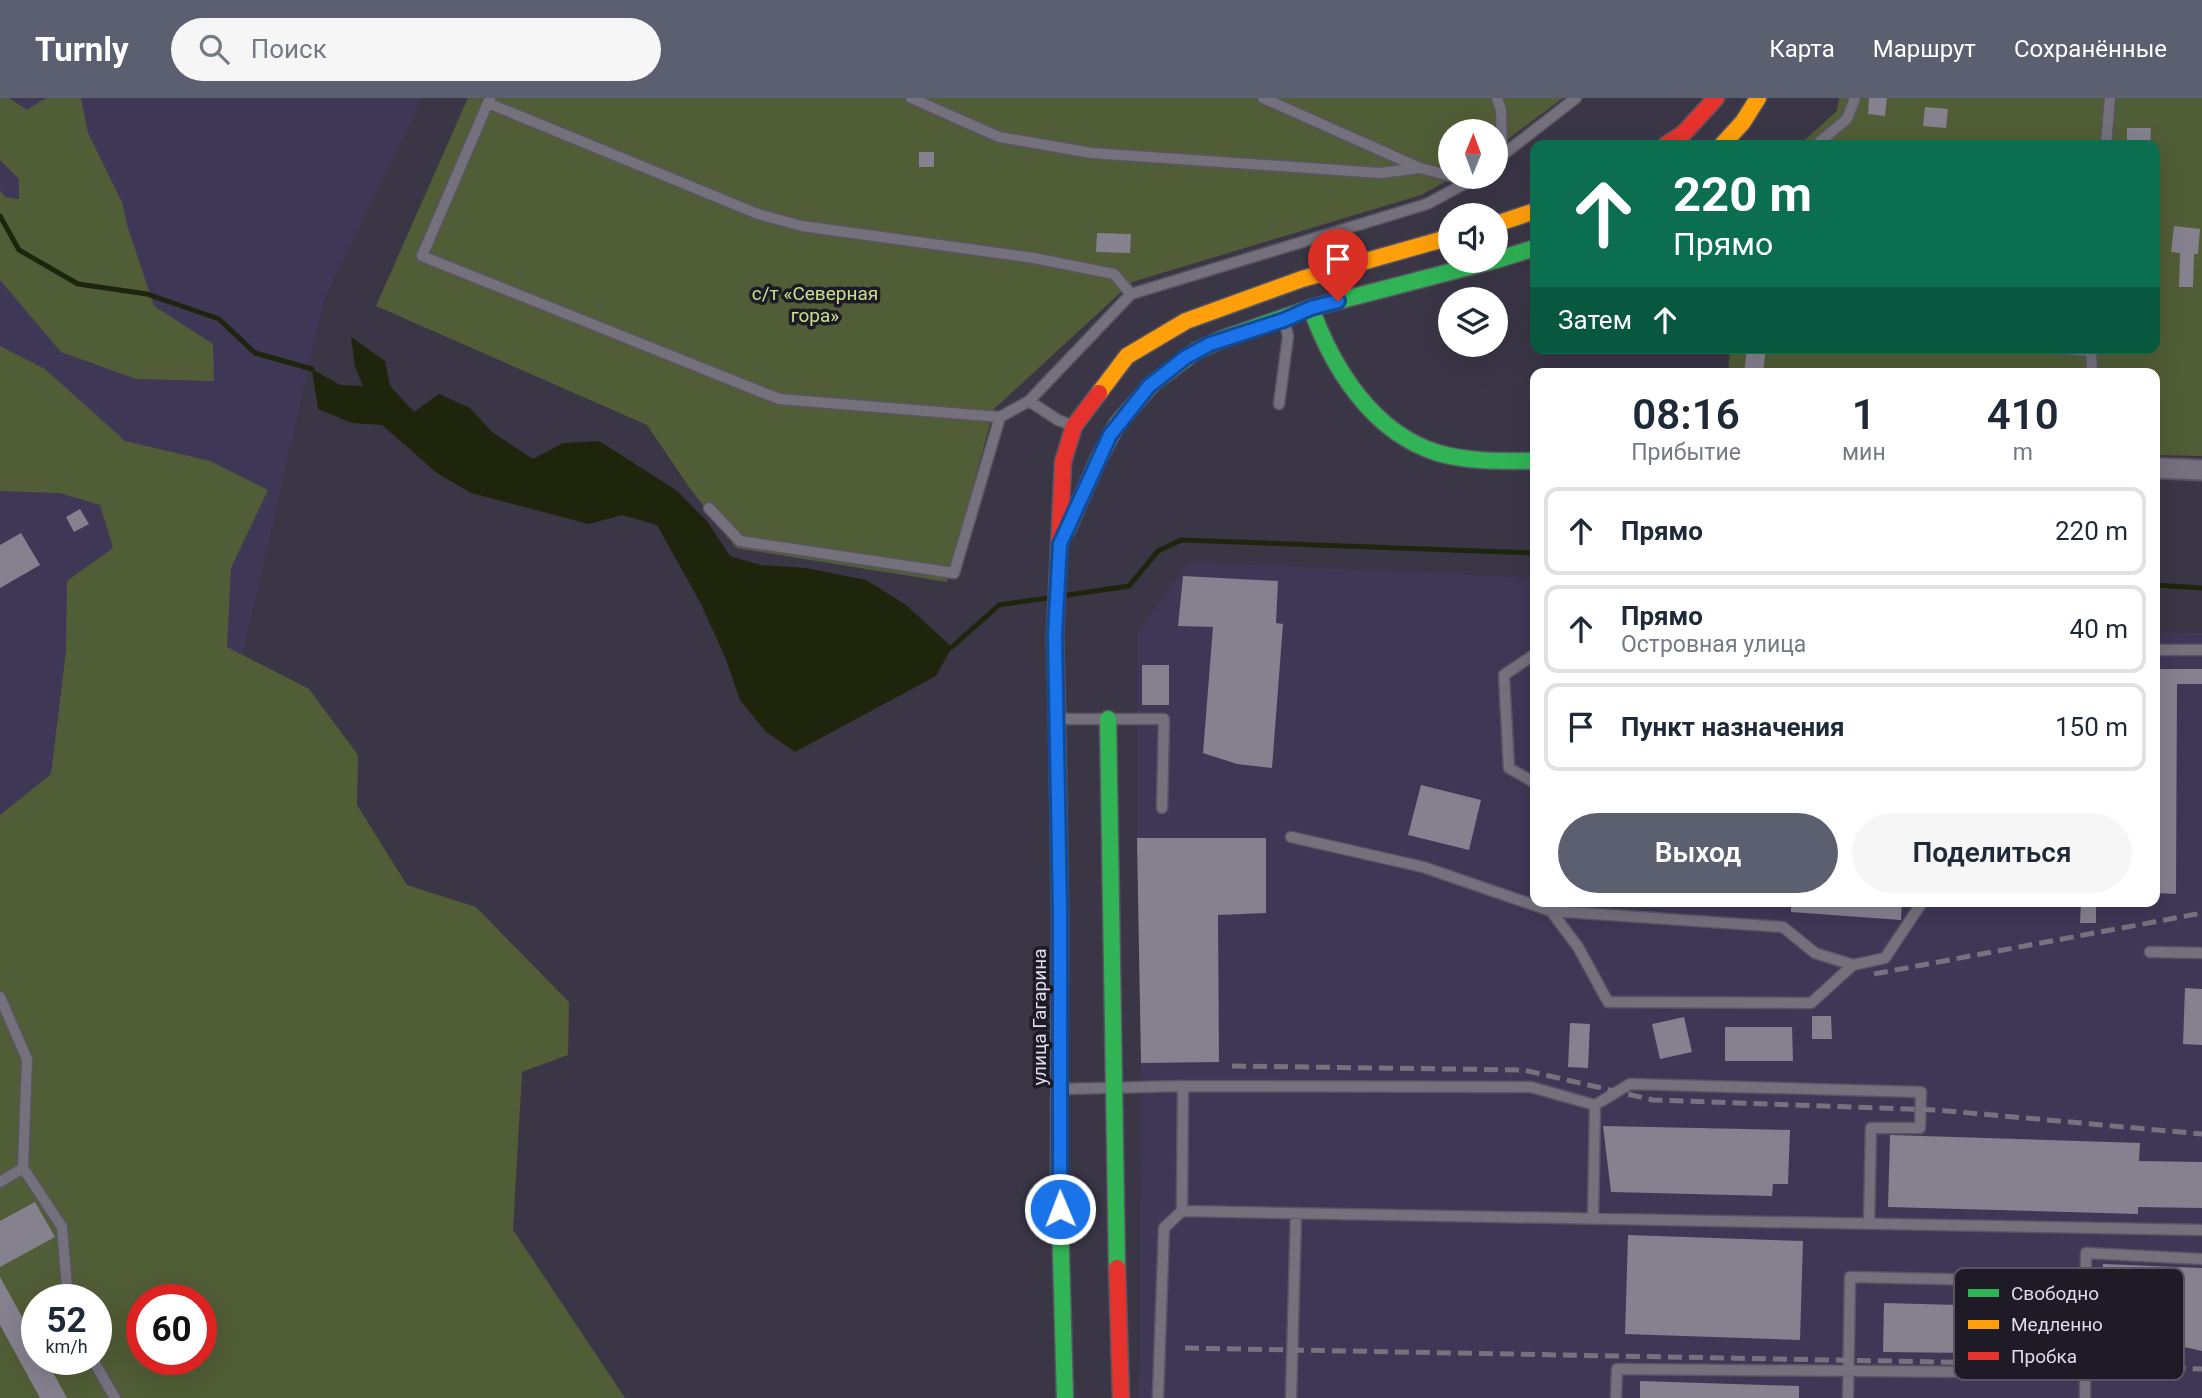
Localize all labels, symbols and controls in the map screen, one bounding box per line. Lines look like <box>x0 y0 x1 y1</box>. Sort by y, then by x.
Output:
search box <box>171 18 661 81</box>
text: Turnly <box>35 30 129 69</box>
icon: search <box>195 30 233 68</box>
text: Поиск <box>251 34 327 64</box>
text: Карта <box>1769 35 1835 63</box>
text: Маршрут <box>1873 35 1976 63</box>
text: Сохранённые <box>2014 35 2167 63</box>
north arrow <box>1438 119 1508 189</box>
map controls <box>1438 119 1508 357</box>
text: 220 m <box>1673 166 1812 223</box>
icon: ahead <box>1558 168 1649 259</box>
button: sound <box>1438 203 1508 273</box>
text: Прямо <box>1673 225 1773 263</box>
pin <box>1308 229 1368 301</box>
icon: arrive <box>1319 240 1357 278</box>
park label: с/т «Северная гора» <box>752 282 878 327</box>
button: layers <box>1438 287 1508 357</box>
icon: ahead <box>1646 301 1684 339</box>
text: Затем <box>1558 305 1632 335</box>
text: 08:16 <box>1632 390 1740 439</box>
text: 1 <box>1852 390 1876 439</box>
text: 410 <box>1987 390 2059 439</box>
text: Прибытие <box>1631 439 1741 466</box>
text: мин <box>1842 439 1886 466</box>
text: m <box>2013 439 2033 466</box>
icon: ahead <box>1562 512 1600 550</box>
text: Прямо <box>1621 516 1703 546</box>
text: 220 m <box>2055 516 2128 546</box>
text: Прямо <box>1621 601 1703 631</box>
icon: ahead <box>1562 610 1600 648</box>
text: 40 m <box>2070 614 2128 644</box>
text: Островная улица <box>1621 631 1806 658</box>
icon: arrive <box>1562 708 1600 746</box>
text: Пункт назначения <box>1621 712 1845 742</box>
text: 150 m <box>2055 712 2128 742</box>
button: Выход <box>1558 813 1838 893</box>
button: Поделиться <box>1852 813 2132 893</box>
street label: улица Гагарина <box>1028 948 1051 1086</box>
position arrow <box>1023 1172 1097 1246</box>
legend <box>1954 1268 2184 1380</box>
text: Свободно <box>2011 1282 2099 1305</box>
speed limit sign: 60 <box>126 1284 217 1375</box>
text: 52 <box>46 1300 87 1341</box>
text: Медленно <box>2011 1313 2103 1336</box>
text: km/h <box>45 1336 88 1357</box>
text: Пробка <box>2011 1345 2077 1368</box>

